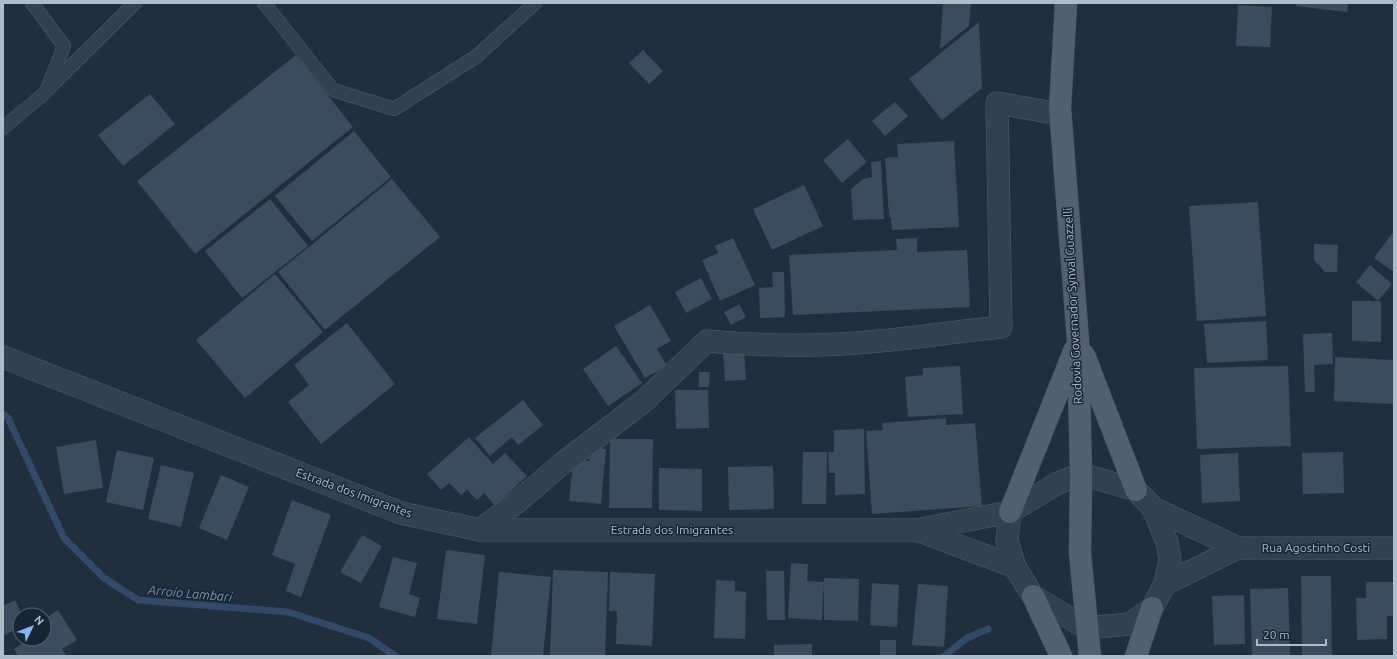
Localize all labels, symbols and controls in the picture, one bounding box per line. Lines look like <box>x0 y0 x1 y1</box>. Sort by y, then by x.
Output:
street label: Rodovia Governador Synval Guazzelli <box>1061 207 1084 405</box>
street label: Estrada dos Imigrantes <box>294 465 414 520</box>
street label: Estrada dos Imigrantes <box>611 523 733 536</box>
street label: Rua Agostinho Costi <box>1262 541 1370 554</box>
water label: Arroio Lambari <box>146 582 234 604</box>
north arrow <box>12 607 52 647</box>
text: N <box>32 613 47 627</box>
scale bar <box>1257 621 1326 647</box>
text: 20 m <box>1263 628 1290 641</box>

